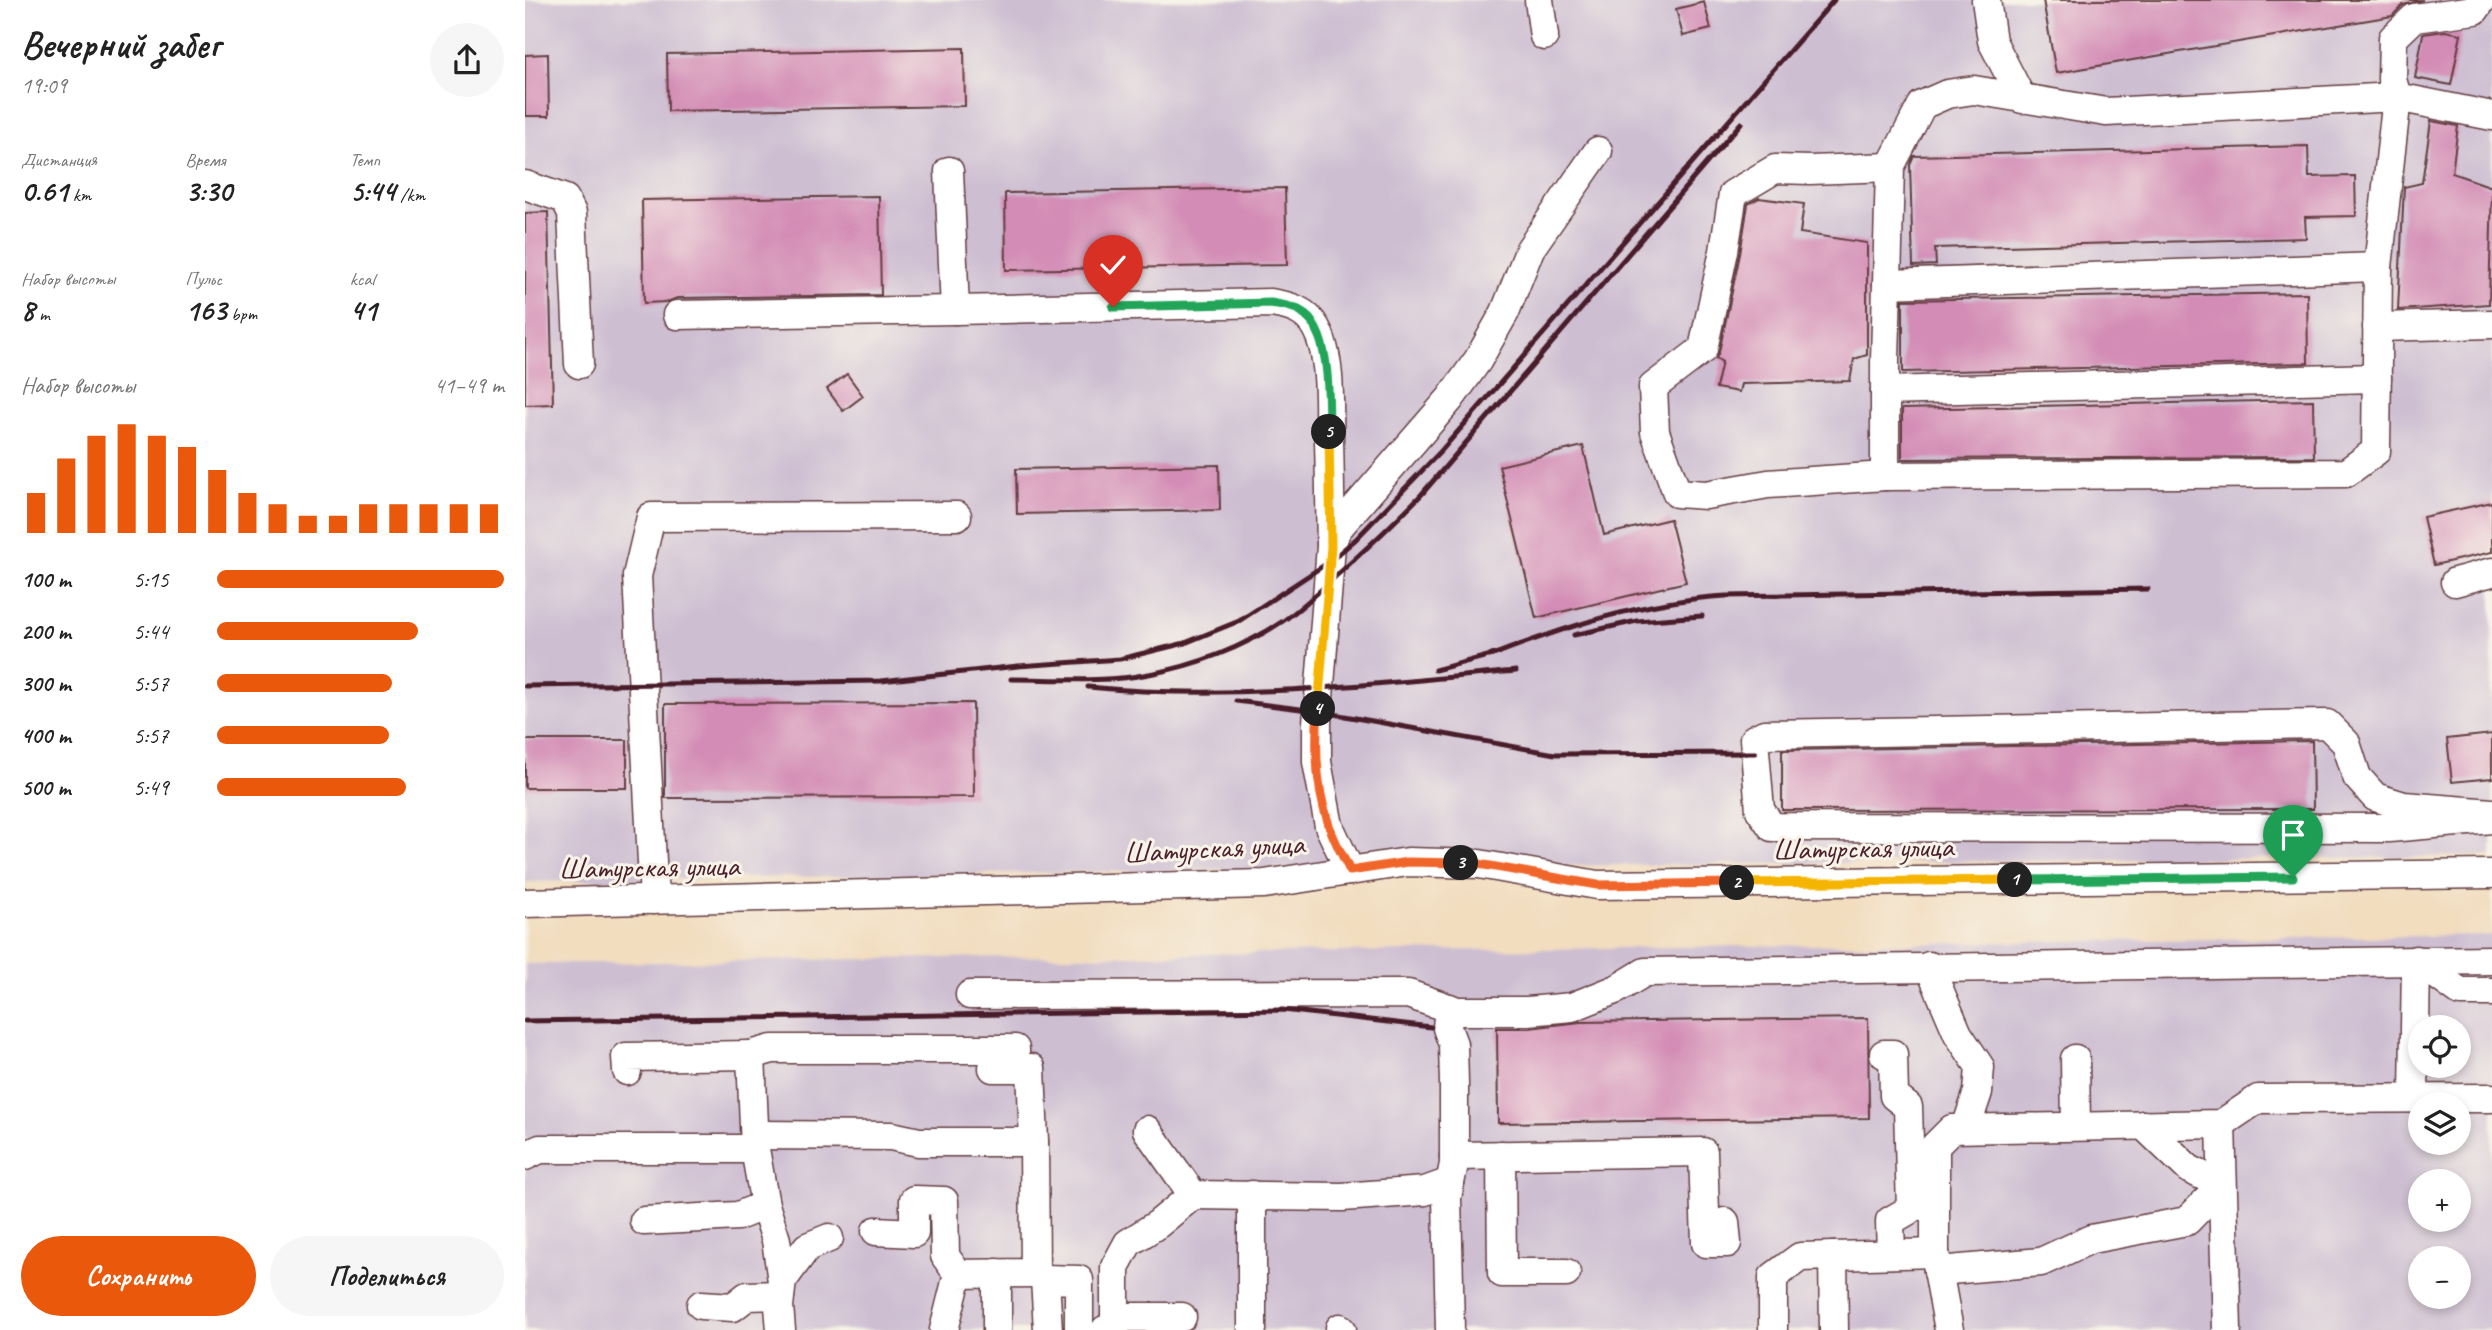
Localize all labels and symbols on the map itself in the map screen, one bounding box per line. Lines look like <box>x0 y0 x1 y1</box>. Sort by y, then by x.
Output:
pin <box>1083 235 1143 307</box>
pin: 5 <box>1311 414 1347 450</box>
pin: 4 <box>1301 692 1335 726</box>
pin <box>2263 805 2323 877</box>
street label: Шатурская улица <box>1123 824 1307 872</box>
street label: Шатурская улица <box>1772 827 1956 869</box>
street label: Шатурская улица <box>558 846 742 888</box>
pin: 3 <box>1443 846 1479 880</box>
pin: 1 <box>1997 862 2033 898</box>
pin: 2 <box>1719 866 1755 900</box>

